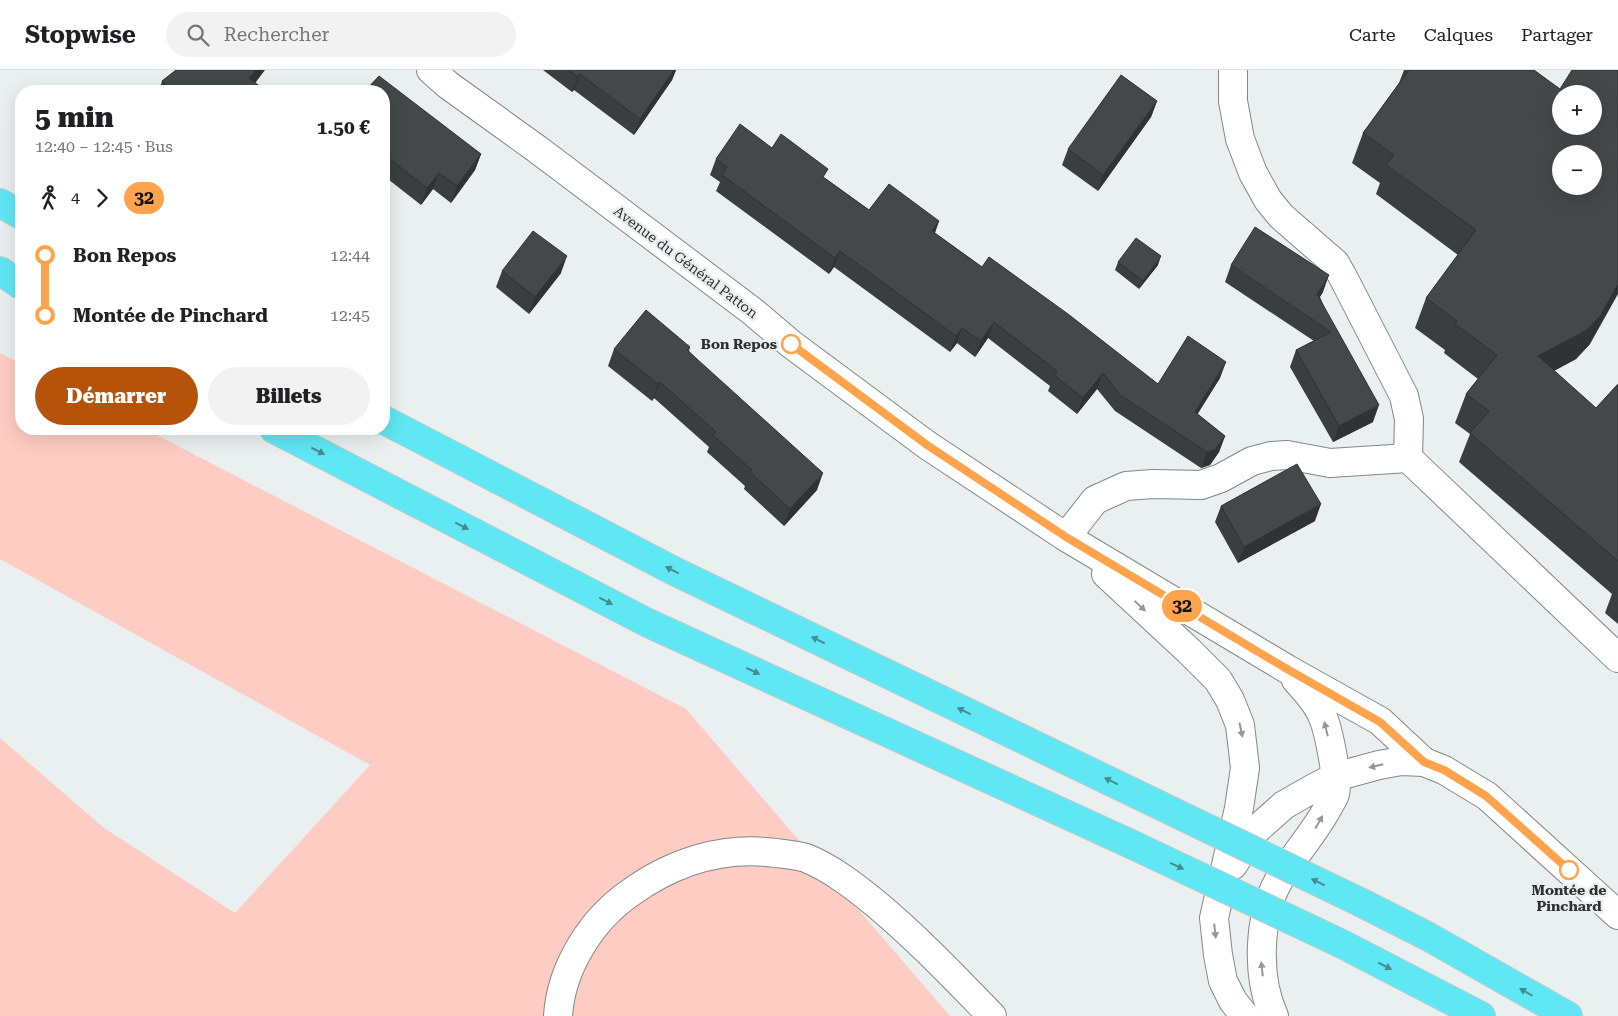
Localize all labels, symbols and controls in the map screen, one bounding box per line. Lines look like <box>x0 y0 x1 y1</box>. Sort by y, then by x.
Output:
search box <box>166 12 516 57</box>
text: Stopwise <box>25 21 136 49</box>
icon: search <box>184 21 212 49</box>
text: Rechercher <box>224 23 329 46</box>
text: Carte <box>1349 24 1396 45</box>
text: Calques <box>1424 24 1493 45</box>
text: Partager <box>1521 24 1593 45</box>
map controls <box>1552 85 1602 195</box>
button: + <box>1552 85 1602 135</box>
text: 5 min <box>35 101 114 134</box>
text: 1.50 € <box>317 116 370 139</box>
text: 12:40 – 12:45 · Bus <box>35 137 173 156</box>
button: − <box>1552 145 1602 195</box>
icon: walk <box>35 184 63 212</box>
icon: forward <box>88 184 116 212</box>
text: 32 <box>134 187 154 208</box>
text: 4 <box>71 188 80 207</box>
street label: Avenue du Général Patton <box>611 203 761 321</box>
text: Bon Repos <box>73 244 176 267</box>
text: 12:44 <box>330 246 370 265</box>
text: Montée de Pinchard <box>73 304 268 327</box>
text: 12:45 <box>330 306 370 325</box>
marker: Bon Repos <box>781 334 801 354</box>
place label: Bon Repos <box>701 336 777 352</box>
button: Démarrer <box>35 367 198 425</box>
button: Billets <box>208 367 370 425</box>
one-way arrow <box>310 447 325 455</box>
one-way arrow <box>455 522 469 530</box>
one-way arrow <box>664 566 679 574</box>
line badge: 32 <box>1160 590 1204 622</box>
text: 32 <box>1172 595 1192 616</box>
one-way arrow <box>599 597 613 605</box>
one-way arrow <box>1134 600 1146 612</box>
one-way arrow <box>811 636 825 644</box>
one-way arrow <box>746 667 760 675</box>
one-way arrow <box>957 707 971 715</box>
one-way arrow <box>1322 722 1330 737</box>
one-way arrow <box>1237 723 1245 739</box>
one-way arrow <box>1368 762 1383 770</box>
one-way arrow <box>1104 777 1118 785</box>
one-way arrow <box>1315 816 1324 829</box>
marker: Montée de Pinchard <box>1559 860 1579 880</box>
one-way arrow <box>1170 862 1184 870</box>
one-way arrow <box>1311 878 1325 886</box>
place label: Montée de Pinchard <box>1532 882 1606 914</box>
one-way arrow <box>1211 924 1219 940</box>
one-way arrow <box>1258 961 1266 977</box>
one-way arrow <box>1378 962 1392 970</box>
one-way arrow <box>1520 987 1533 996</box>

